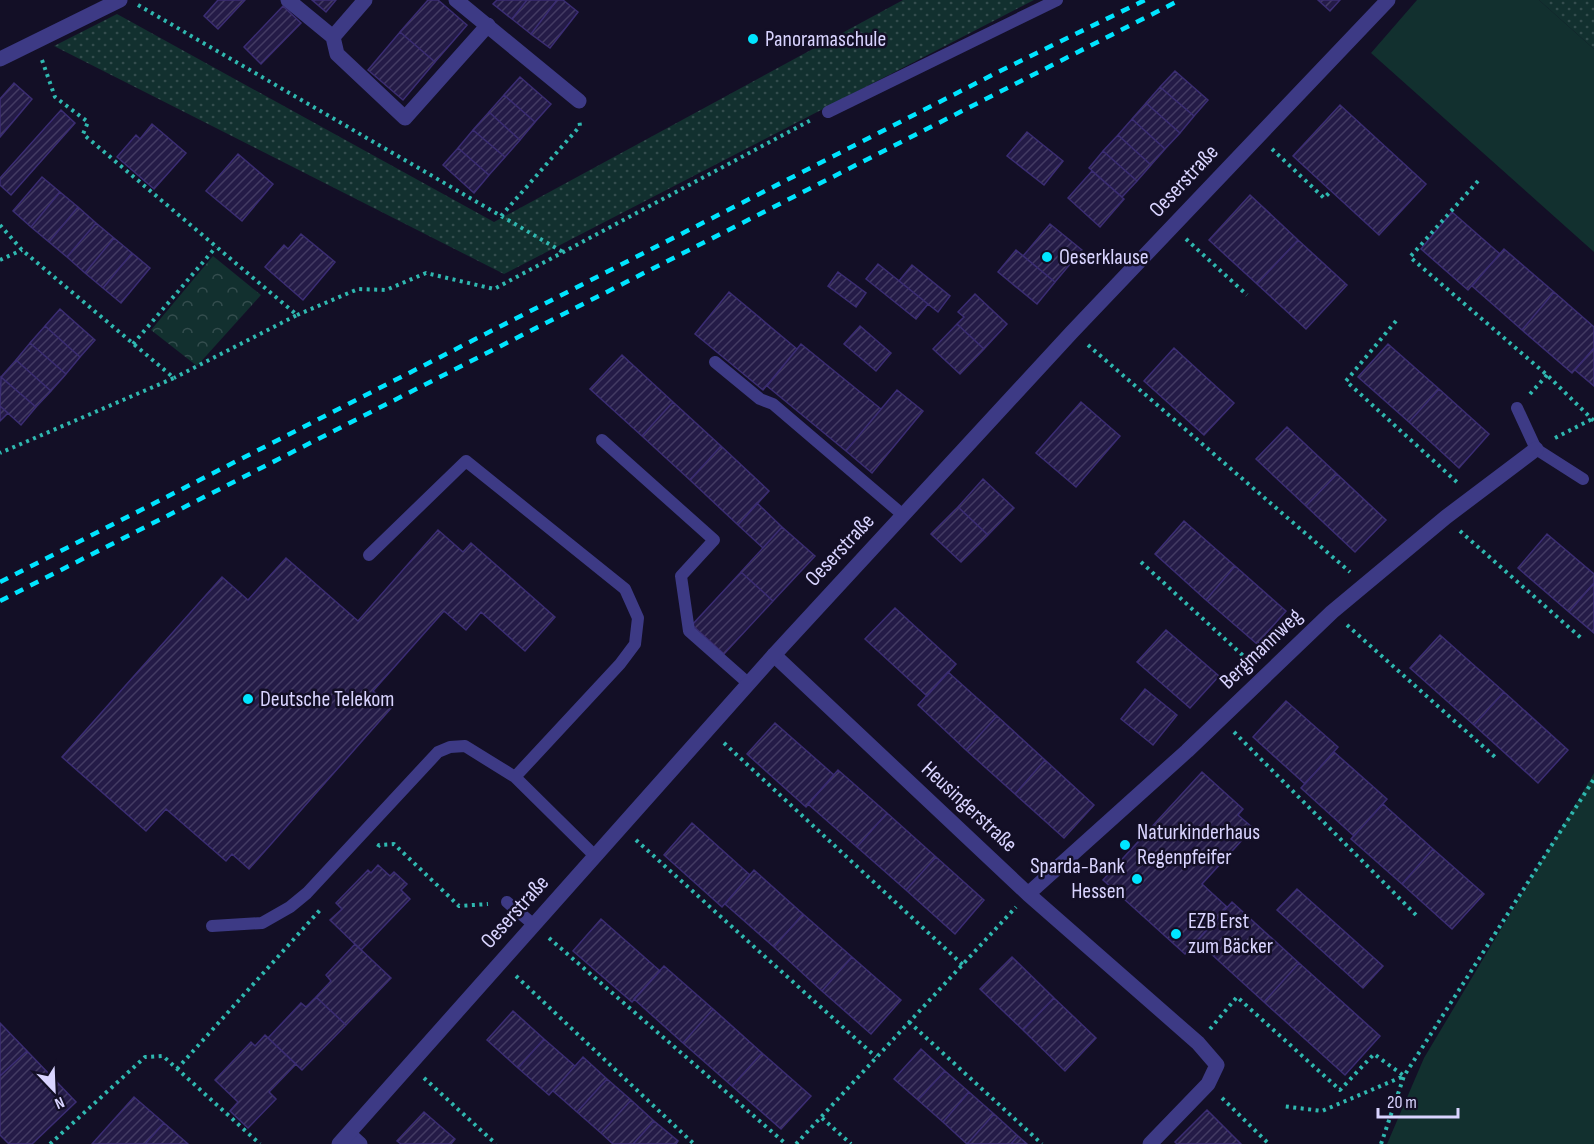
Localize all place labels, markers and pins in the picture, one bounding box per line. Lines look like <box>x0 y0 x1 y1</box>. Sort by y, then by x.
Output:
place label: Panoramaschule <box>765 26 886 53</box>
marker: Panoramaschule <box>746 32 760 46</box>
place label: Oeserklause <box>1059 244 1149 271</box>
marker: Oeserklause <box>1040 250 1054 264</box>
place label: Deutsche Telekom <box>260 686 394 713</box>
marker: Deutsche Telekom <box>241 692 255 706</box>
place label: Naturkinderhaus Regenpfeifer <box>1137 819 1260 871</box>
marker: Naturkinderhaus Regenpfeifer <box>1118 838 1132 852</box>
place label: Sparda-Bank Hessen <box>1030 853 1126 905</box>
marker: Sparda-Bank Hessen <box>1130 872 1144 886</box>
place label: EZB Erst zum Bäcker <box>1188 908 1273 960</box>
marker: EZB Erst zum Bäcker <box>1169 927 1183 941</box>

